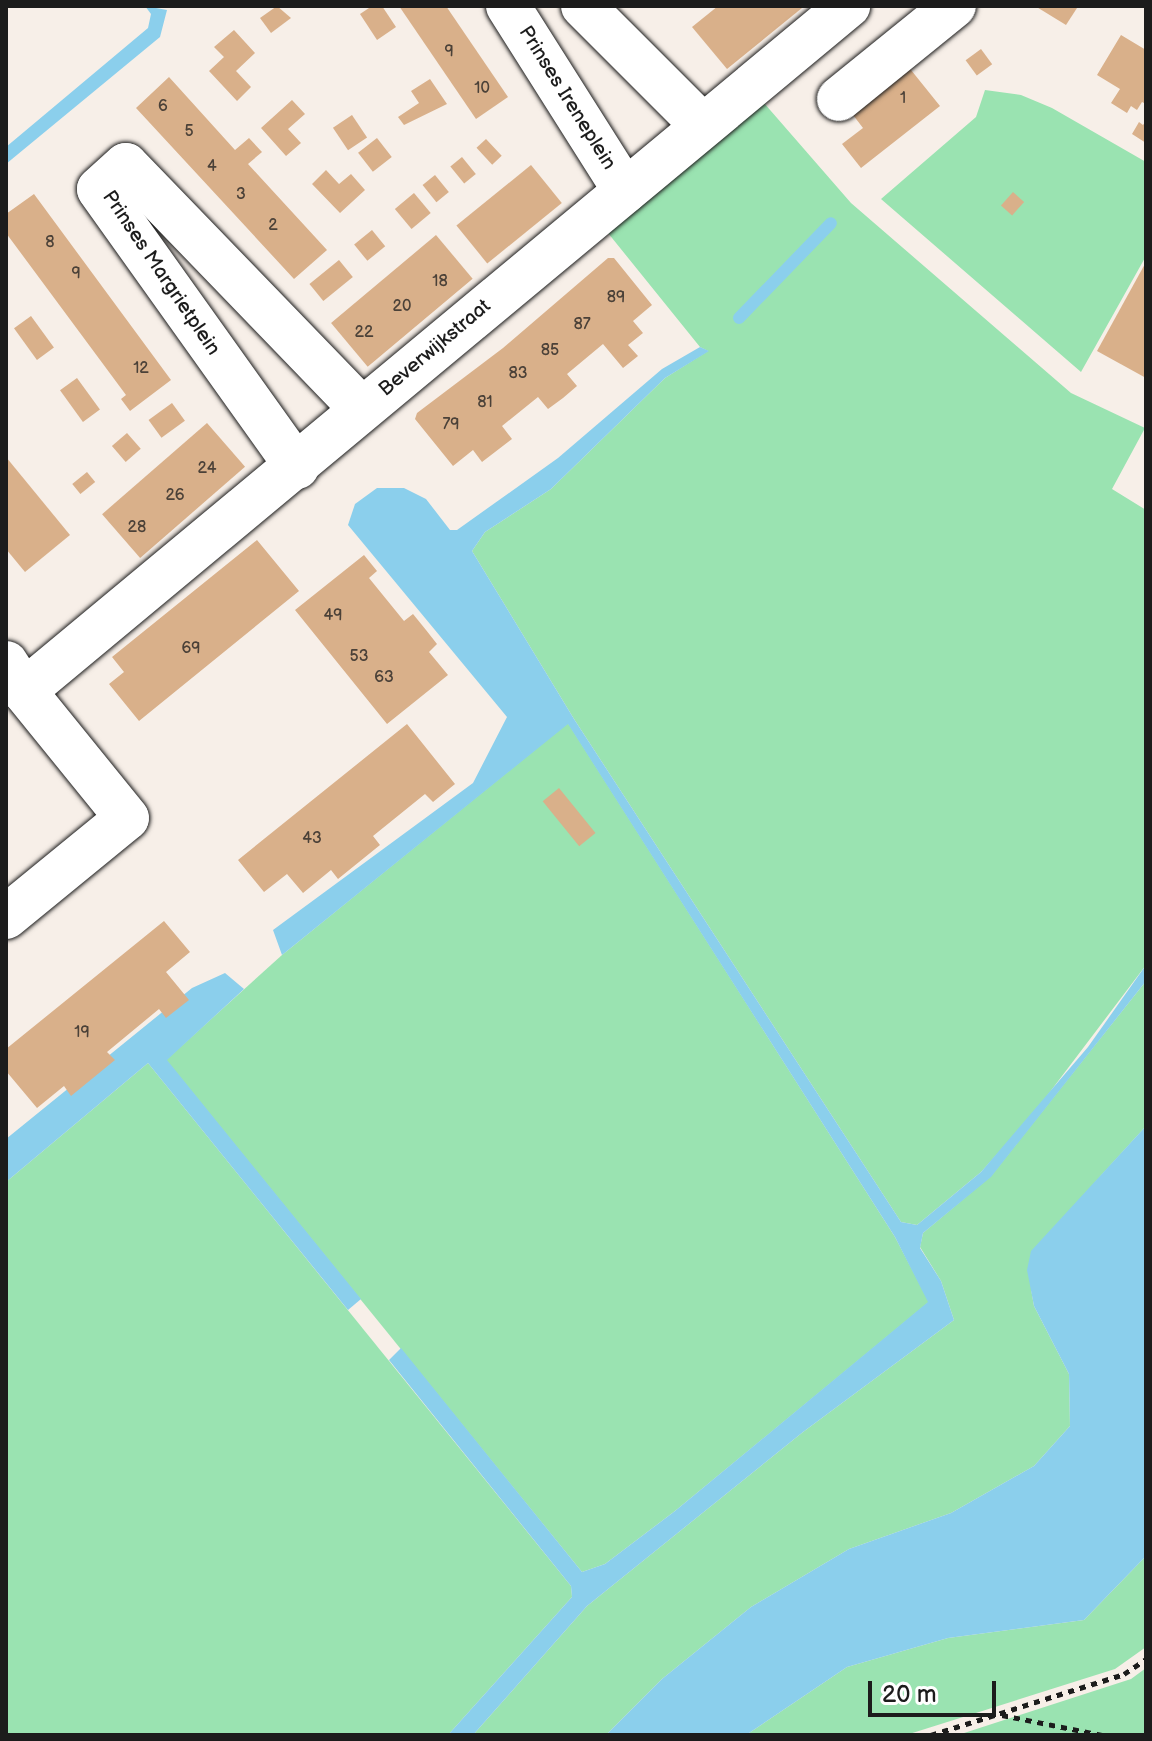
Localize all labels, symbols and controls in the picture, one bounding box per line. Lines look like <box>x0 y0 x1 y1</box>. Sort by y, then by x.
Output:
street label: Prinses Ireneplein <box>513 22 621 174</box>
house number: 9 <box>444 42 454 62</box>
house number: 10 <box>474 79 490 99</box>
house number: 1 <box>900 89 906 109</box>
house number: 6 <box>158 97 168 117</box>
house number: 5 <box>184 122 194 142</box>
house number: 4 <box>207 157 217 177</box>
house number: 3 <box>236 185 246 205</box>
street label: Prinses Margrietplein <box>97 186 225 360</box>
house number: 2 <box>268 216 278 236</box>
house number: 8 <box>45 233 55 253</box>
house number: 9 <box>71 264 81 284</box>
house number: 18 <box>432 272 448 292</box>
house number: 89 <box>607 288 625 308</box>
street label: Beverwijkstraat <box>374 294 496 402</box>
house number: 20 <box>393 297 411 317</box>
house number: 87 <box>573 315 591 335</box>
house number: 22 <box>355 323 373 343</box>
house number: 85 <box>541 341 559 361</box>
house number: 12 <box>133 359 149 379</box>
house number: 83 <box>508 364 528 384</box>
house number: 81 <box>477 393 493 413</box>
house number: 79 <box>442 415 460 435</box>
house number: 24 <box>198 459 216 479</box>
house number: 26 <box>165 486 185 506</box>
house number: 28 <box>128 518 146 538</box>
house number: 49 <box>323 606 343 626</box>
house number: 69 <box>181 639 201 659</box>
house number: 53 <box>349 647 369 667</box>
house number: 63 <box>374 668 394 688</box>
house number: 43 <box>302 829 322 849</box>
house number: 19 <box>74 1023 90 1043</box>
scale bar <box>872 1665 1000 1715</box>
text: 20 m <box>882 1680 937 1709</box>

